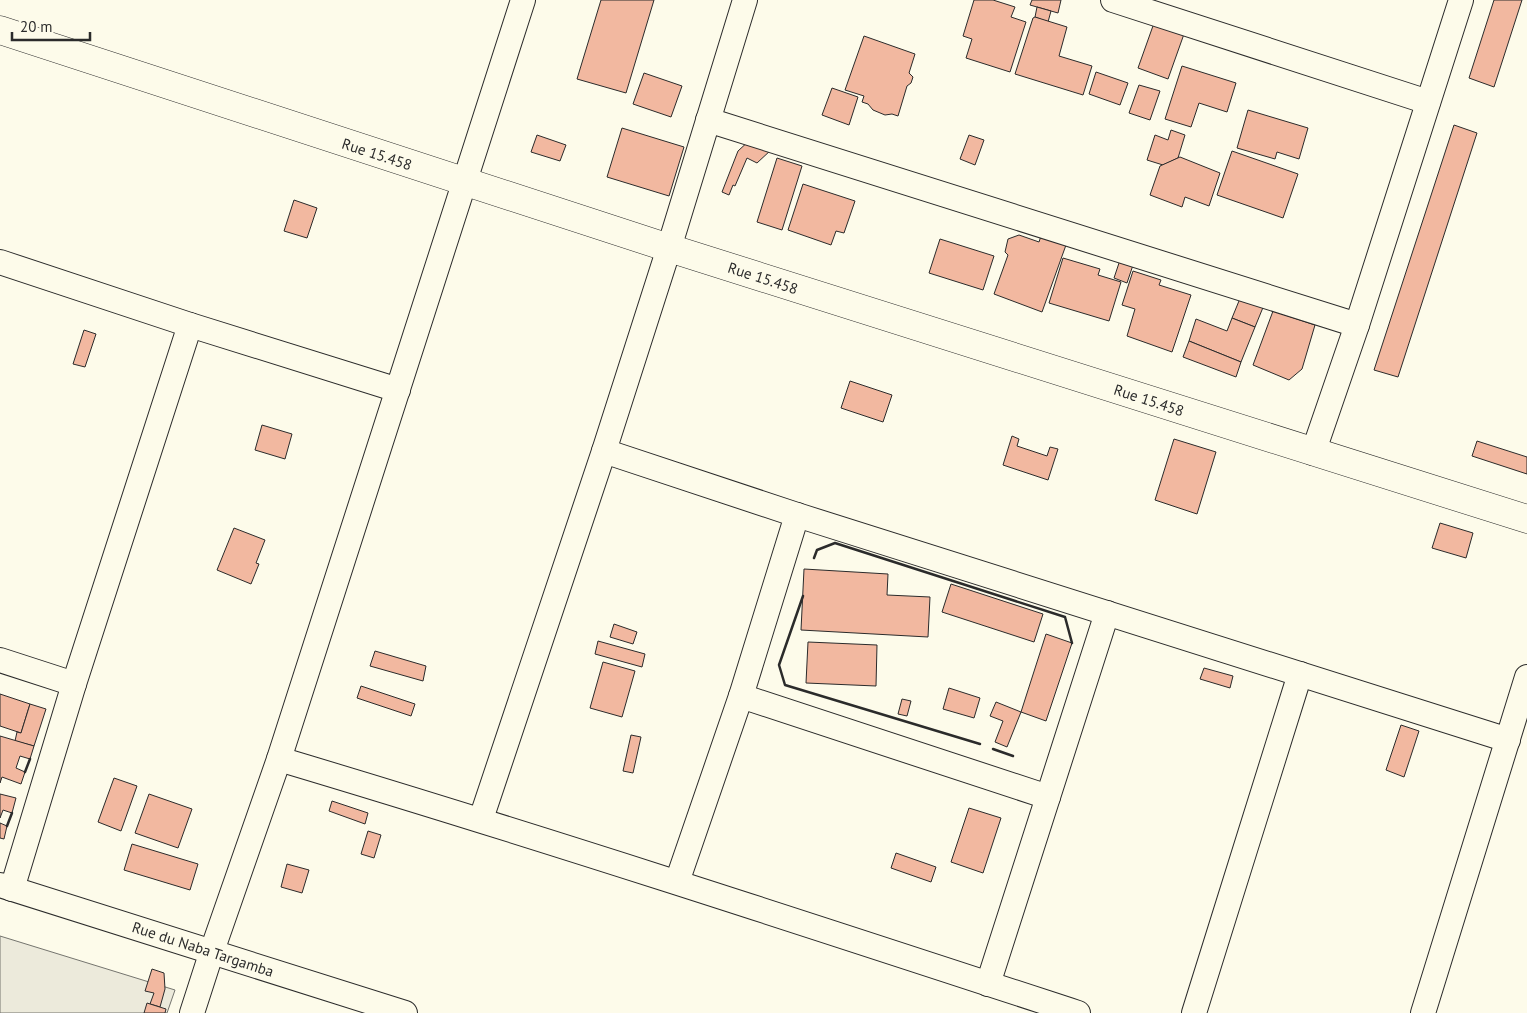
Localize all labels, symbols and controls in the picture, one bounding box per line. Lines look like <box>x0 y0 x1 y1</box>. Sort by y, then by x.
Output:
scale bar <box>12 10 90 42</box>
text: 20 m <box>20 17 53 36</box>
street label: Rue 15.458 <box>340 134 414 174</box>
street label: Rue 15.458 <box>726 258 800 298</box>
street label: Rue 15.458 <box>1112 380 1186 420</box>
street label: Rue du Naba Targamba <box>130 917 276 981</box>

